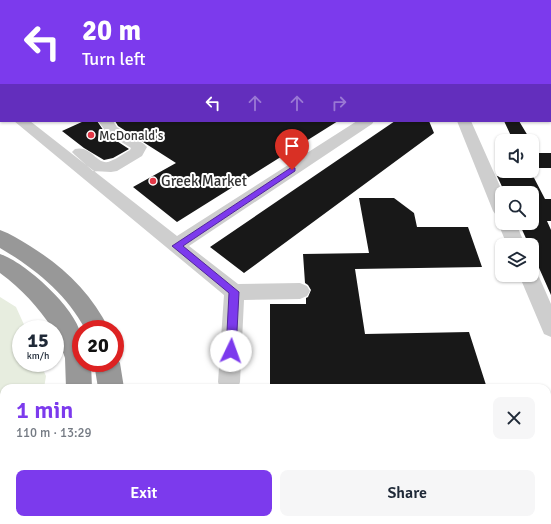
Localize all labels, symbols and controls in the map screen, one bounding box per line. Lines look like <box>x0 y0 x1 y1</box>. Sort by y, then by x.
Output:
text: 20 m <box>82 14 141 48</box>
icon: left <box>16 16 68 68</box>
text: Turn left <box>82 48 145 70</box>
icon: left <box>202 92 224 114</box>
icon: ahead <box>244 92 266 114</box>
icon: ahead <box>286 92 308 114</box>
icon: right <box>328 92 350 114</box>
place label: McDonald's <box>99 128 164 144</box>
pin <box>275 129 309 170</box>
marker: McDonald's <box>86 130 96 140</box>
map controls <box>495 134 539 282</box>
button: sound <box>495 134 539 178</box>
icon: arrive <box>281 135 303 157</box>
place label: Greek Market <box>161 172 247 190</box>
marker: Greek Market <box>148 176 158 186</box>
button: search <box>495 186 539 230</box>
button: layers <box>495 238 539 282</box>
speed limit sign: 20 <box>72 320 124 372</box>
text: 15 <box>27 328 49 353</box>
position arrow <box>210 330 252 372</box>
text: km/h <box>27 350 49 362</box>
text: 1 min <box>16 395 73 425</box>
button: close <box>493 397 535 439</box>
text: 110 m · 13:29 <box>16 425 92 441</box>
button: Exit <box>16 470 272 516</box>
button: Share <box>280 470 535 516</box>

